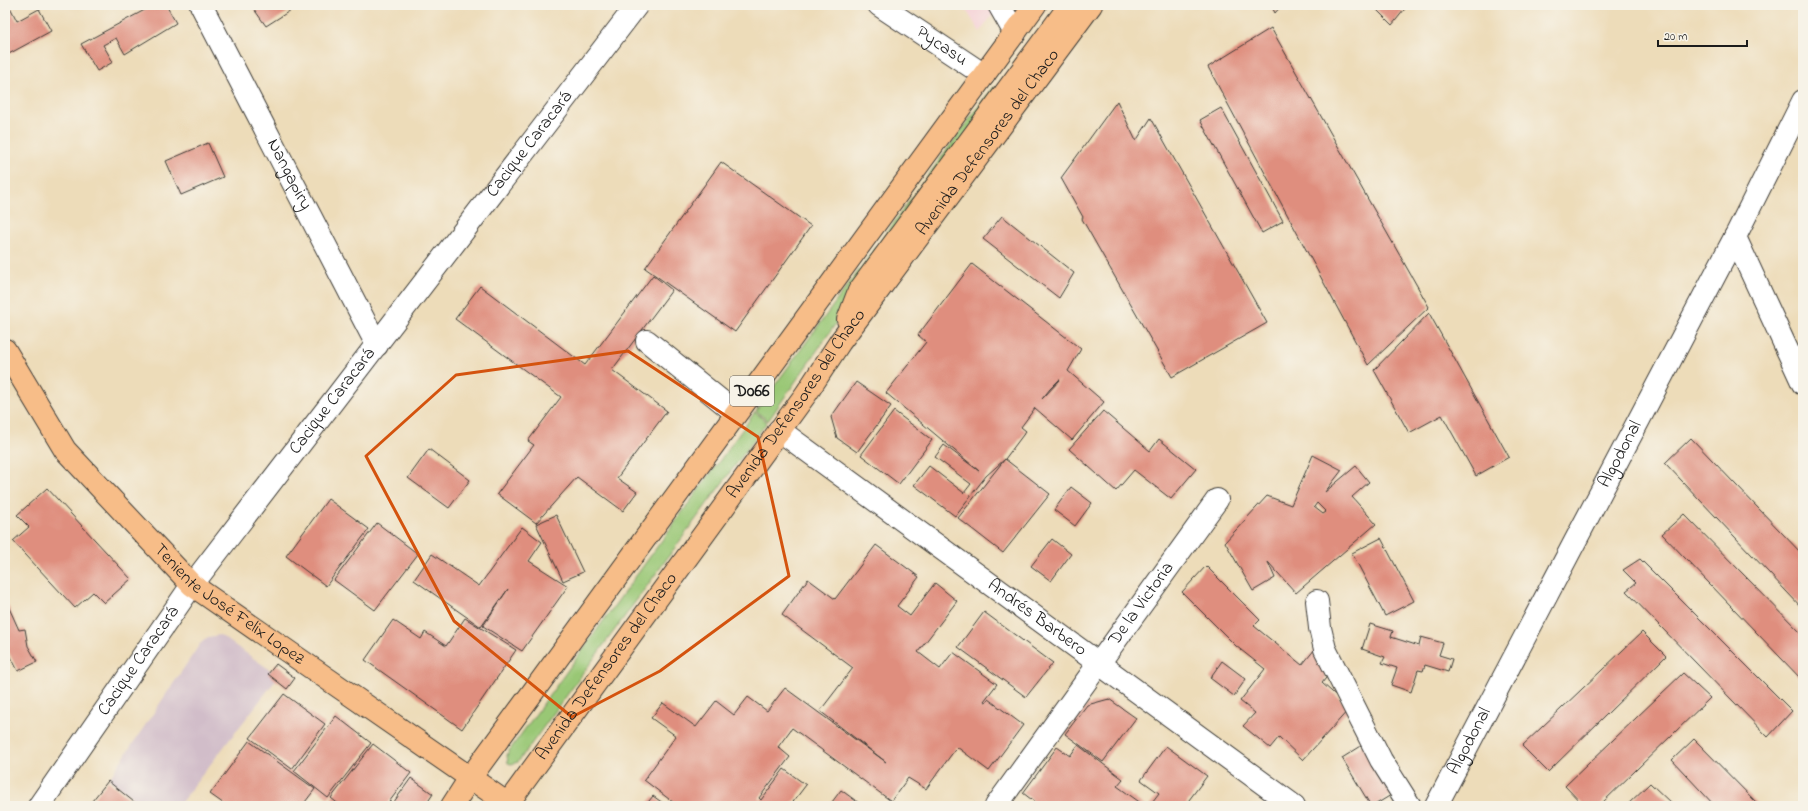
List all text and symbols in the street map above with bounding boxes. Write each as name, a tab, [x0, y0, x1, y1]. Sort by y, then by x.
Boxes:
street label: Pycasu	[910, 20, 972, 73]
scale bar	[1658, 22, 1747, 48]
text: 20 m	[1664, 28, 1687, 46]
street label: Avenida Defensores del Chaco	[910, 44, 1066, 242]
street label: Cacique Caracará	[481, 86, 579, 203]
street label: Nangapiry	[259, 134, 318, 215]
street label: Avenida Defensores del Chaco	[721, 304, 873, 504]
street label: Cacique Caracará	[283, 343, 382, 460]
road number: D066	[730, 376, 774, 406]
street label: Algodonal	[1592, 416, 1649, 493]
street label: Teniente José Felix Lopez	[147, 538, 310, 672]
street label: De la Victoria	[1102, 557, 1181, 652]
street label: Avenida Defensores del Chaco	[530, 568, 685, 766]
street label: Andrés Barbero	[982, 573, 1092, 663]
street label: Cacique Caracará	[92, 601, 186, 722]
street label: Algodonal	[1442, 703, 1498, 780]

